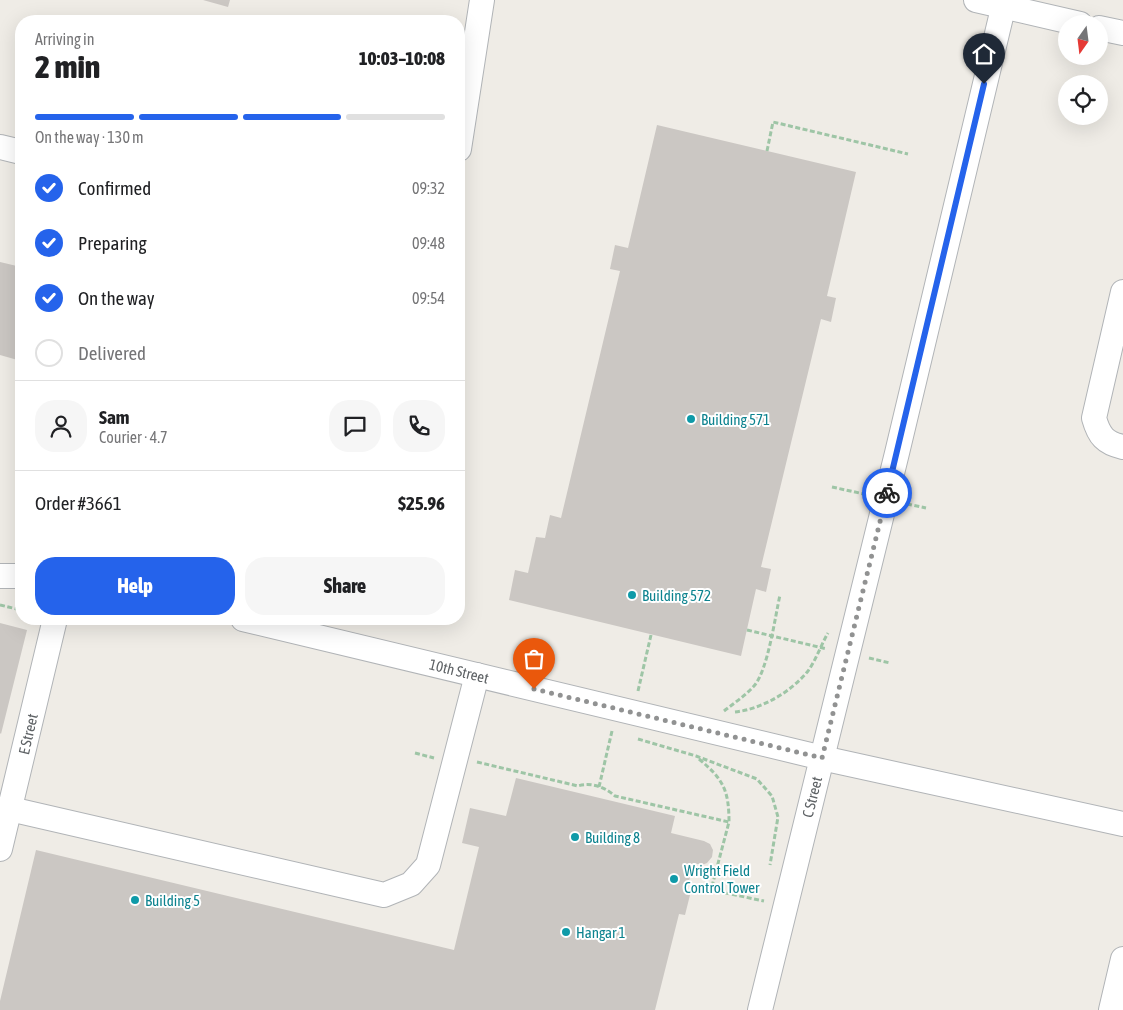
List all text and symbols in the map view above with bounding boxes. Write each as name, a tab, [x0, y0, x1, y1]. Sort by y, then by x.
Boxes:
north arrow	[1058, 15, 1108, 65]
map controls	[1058, 15, 1108, 125]
text: Arriving in	[35, 30, 95, 48]
pin	[963, 33, 1005, 84]
icon: home	[970, 40, 998, 68]
text: 10:03–10:08	[359, 47, 445, 69]
text: 2 min	[35, 48, 100, 85]
button: locate	[1058, 75, 1108, 125]
text: On the way · 130 m	[35, 128, 144, 146]
icon: check	[35, 174, 63, 202]
text: Confirmed	[78, 177, 151, 199]
text: 09:32	[412, 179, 445, 197]
icon: check	[35, 229, 63, 257]
text: Preparing	[78, 232, 147, 254]
text: 09:48	[412, 234, 445, 252]
icon: check	[35, 284, 63, 312]
text: On the way	[78, 287, 155, 309]
text: 09:54	[412, 289, 445, 307]
text: Delivered	[78, 342, 146, 364]
button: person	[35, 400, 87, 452]
button: chat	[329, 400, 381, 452]
button: phone	[393, 400, 445, 452]
text: Sam	[99, 406, 130, 428]
place label: Building 571	[701, 411, 770, 428]
marker: Building 571	[685, 413, 697, 425]
text: Courier · 4.7	[99, 428, 168, 446]
courier	[862, 468, 912, 518]
icon: bike	[873, 479, 901, 507]
text: Order #3661	[35, 492, 122, 514]
text: $25.96	[398, 492, 445, 514]
button: Help	[35, 557, 235, 615]
button: Share	[245, 557, 445, 615]
place label: Building 572	[642, 587, 711, 604]
marker: Building 572	[626, 589, 638, 601]
pin	[513, 638, 555, 689]
icon: bag	[520, 645, 548, 673]
street label: 10th Street	[428, 655, 490, 687]
street label: E Street	[15, 712, 41, 756]
street label: C Street	[799, 775, 825, 819]
place label: Building 8	[585, 829, 640, 846]
marker: Building 8	[569, 831, 581, 843]
place label: Wright Field Control Tower	[684, 862, 760, 896]
marker: Wright Field Control Tower	[668, 873, 680, 885]
place label: Building 5	[145, 892, 200, 909]
marker: Building 5	[129, 894, 141, 906]
place label: Hangar 1	[576, 924, 626, 941]
marker: Hangar 1	[560, 926, 572, 938]

